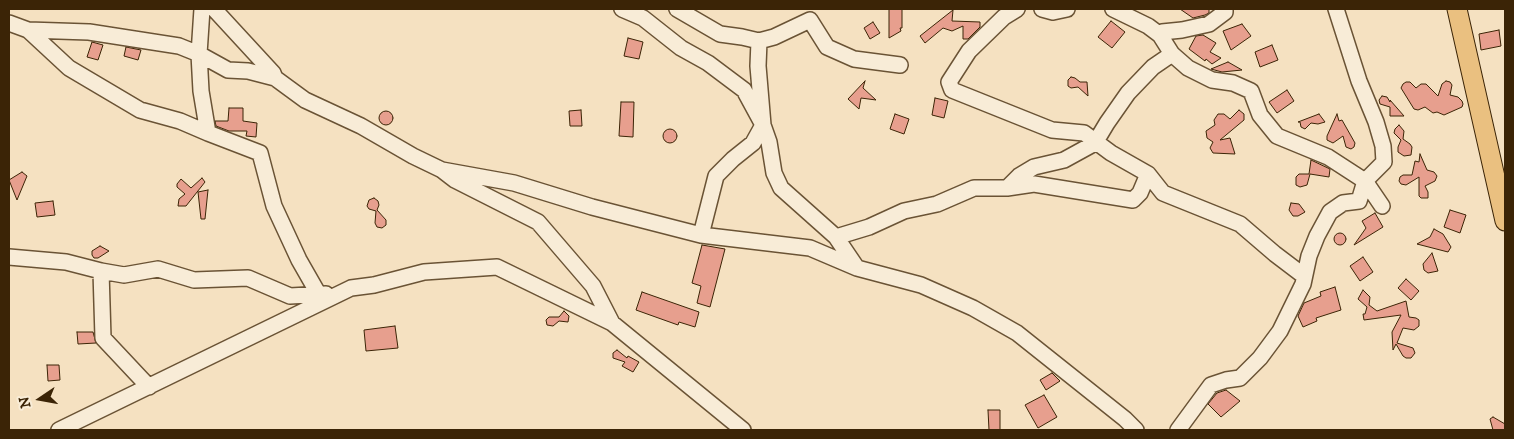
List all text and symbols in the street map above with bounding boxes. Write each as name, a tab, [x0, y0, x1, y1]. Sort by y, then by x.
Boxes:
north arrow	[15, 374, 65, 424]
text: N	[15, 395, 35, 410]

